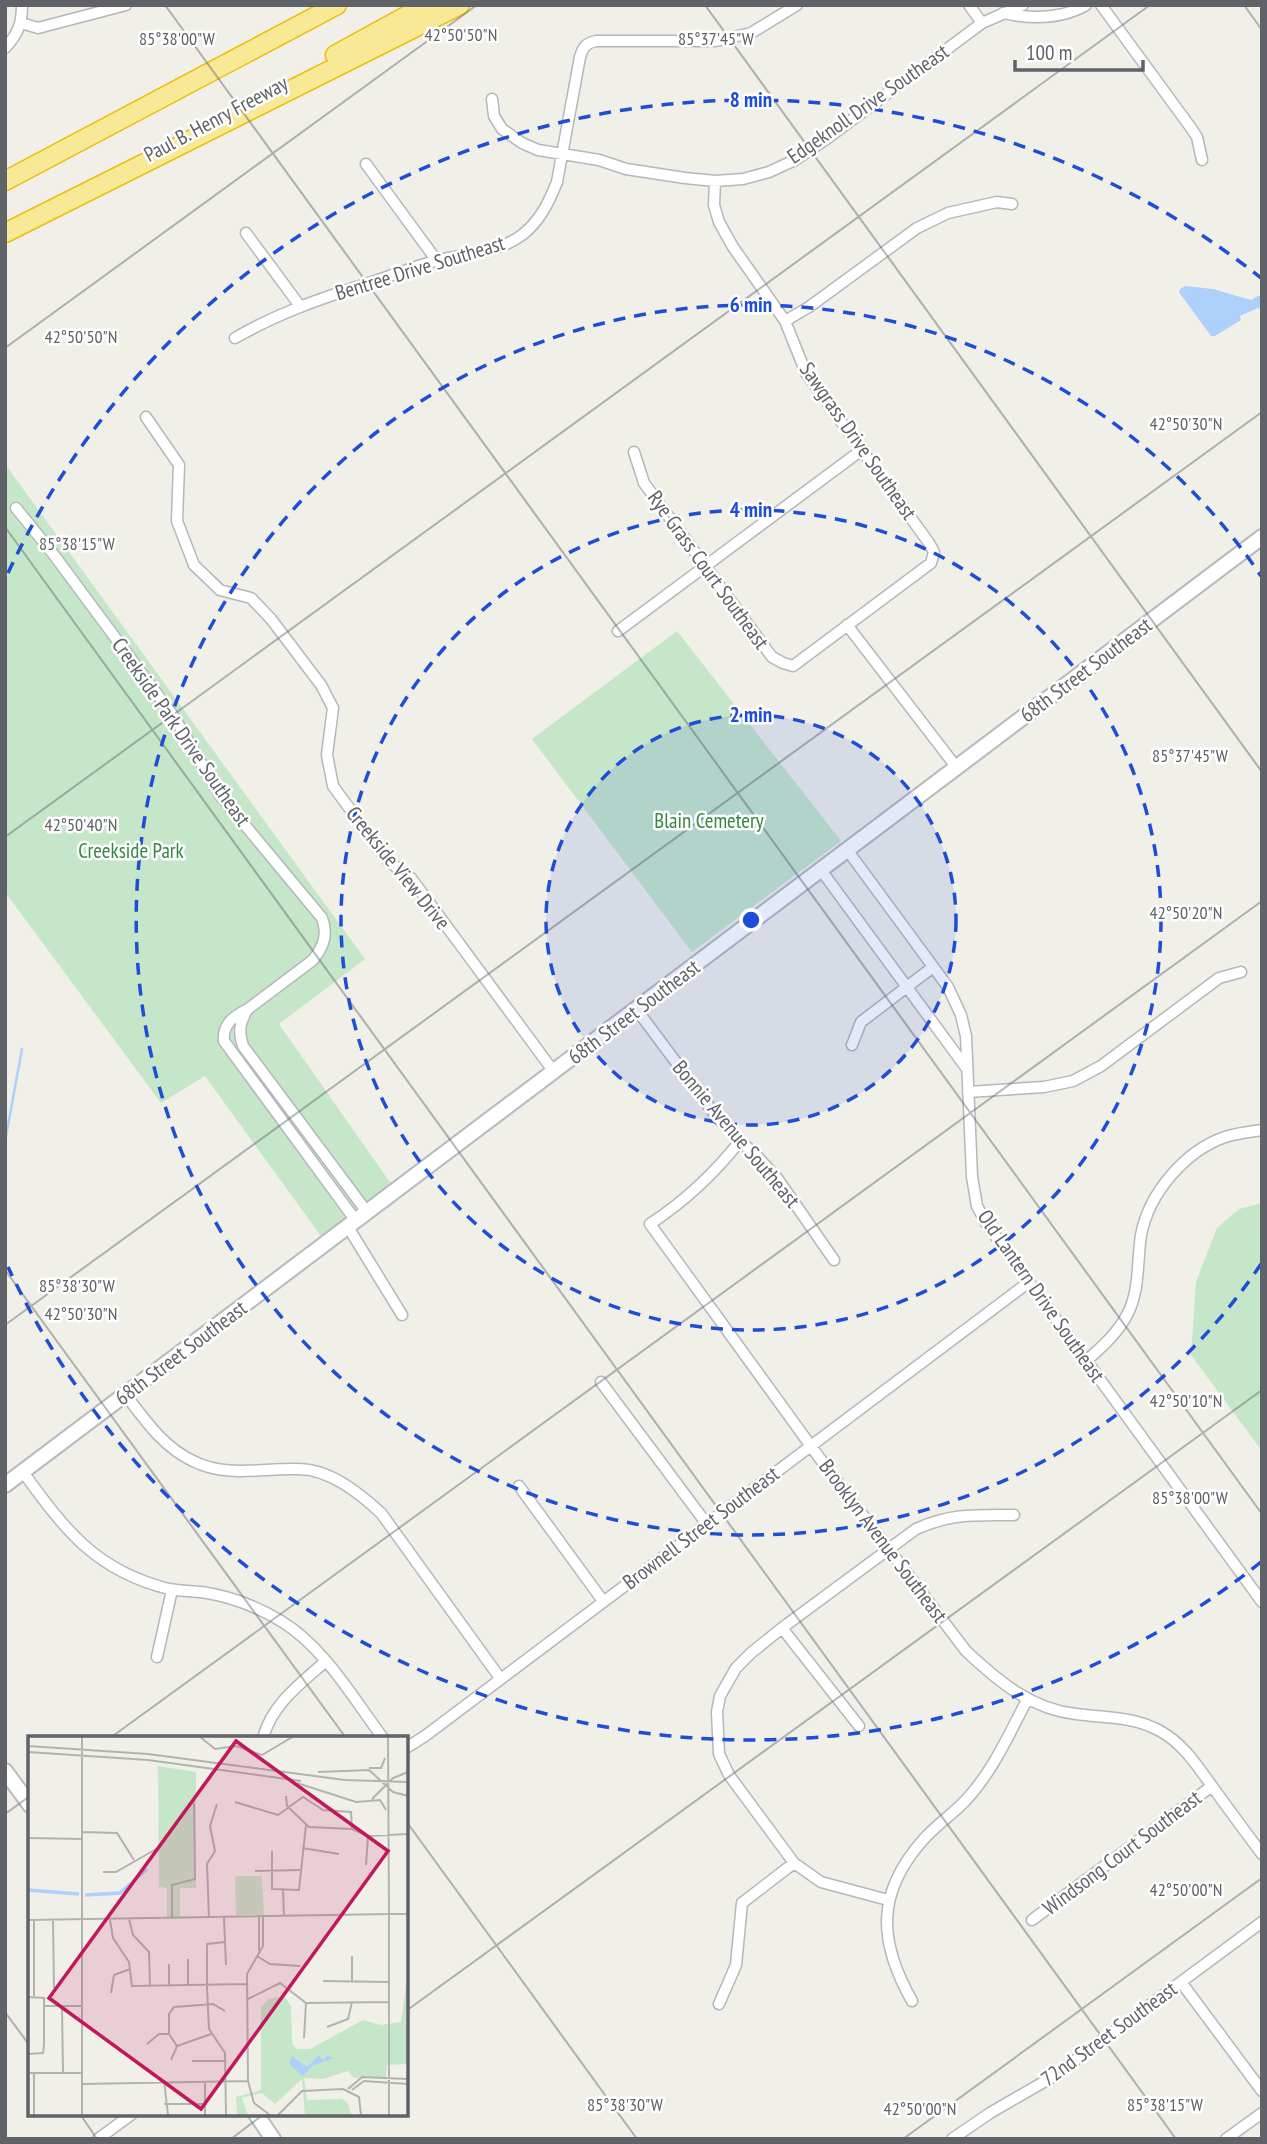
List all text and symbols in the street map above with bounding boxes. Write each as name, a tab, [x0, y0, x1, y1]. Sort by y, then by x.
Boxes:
text: 42°50'50"N	[425, 23, 497, 46]
text: 85°38'00"W	[139, 27, 215, 50]
text: 85°37'45"W	[678, 27, 754, 50]
scale bar	[1015, 28, 1143, 72]
street label: Edgeknoll Drive Southeast	[782, 38, 954, 170]
text: 100 m	[1026, 39, 1072, 66]
street label: Paul B. Henry Freeway	[139, 69, 292, 168]
text: 8 min	[730, 86, 772, 113]
street label: Bentree Drive Southeast	[332, 229, 508, 306]
text: 6 min	[730, 291, 772, 318]
text: 42°50'50"N	[45, 325, 117, 348]
street label: Sawgrass Drive Southeast	[794, 357, 923, 525]
text: 42°50'30"N	[1150, 412, 1222, 435]
street label: Rye Grass Court Southeast	[642, 485, 775, 654]
text: 4 min	[730, 496, 772, 523]
text: 85°38'15"W	[39, 532, 115, 555]
street label: 68th Street Southeast	[1014, 611, 1157, 728]
street label: Creekside Park Drive Southeast	[106, 632, 257, 831]
text: 2 min	[730, 701, 772, 728]
text: 85°37'45"W	[1152, 744, 1228, 767]
street label: Creekside View Drive	[340, 800, 456, 935]
park label: Blain Cemetery	[654, 807, 764, 834]
text: 42°50'40"N	[45, 813, 117, 836]
park label: Creekside Park	[78, 837, 184, 864]
text: 42°50'20"N	[1150, 901, 1222, 924]
centre of rings	[739, 908, 763, 932]
street label: 68th Street Southeast	[562, 953, 705, 1070]
street label: Bonnie Avenue Southeast	[667, 1054, 806, 1213]
street label: Old Lantern Drive Southeast	[972, 1204, 1111, 1387]
text: 85°38'30"W	[39, 1274, 115, 1297]
street label: 68th Street Southeast	[109, 1294, 252, 1411]
text: 42°50'30"N	[45, 1302, 117, 1325]
text: 42°50'10"N	[1150, 1389, 1222, 1412]
street label: Brooklyn Avenue Southeast	[813, 1454, 954, 1628]
street label: Brownell Street Southeast	[617, 1460, 785, 1595]
text: 85°38'00"W	[1152, 1486, 1228, 1509]
inset map	[28, 1736, 408, 2116]
street label: Windsong Court Southeast	[1037, 1784, 1207, 1921]
text: 42°50'00"N	[1150, 1878, 1222, 1901]
street label: 72nd Street Southeast	[1035, 1975, 1182, 2092]
text: 85°38'30"W	[587, 2093, 663, 2116]
text: 85°38'15"W	[1127, 2093, 1203, 2116]
text: 42°50'00"N	[884, 2097, 956, 2120]

